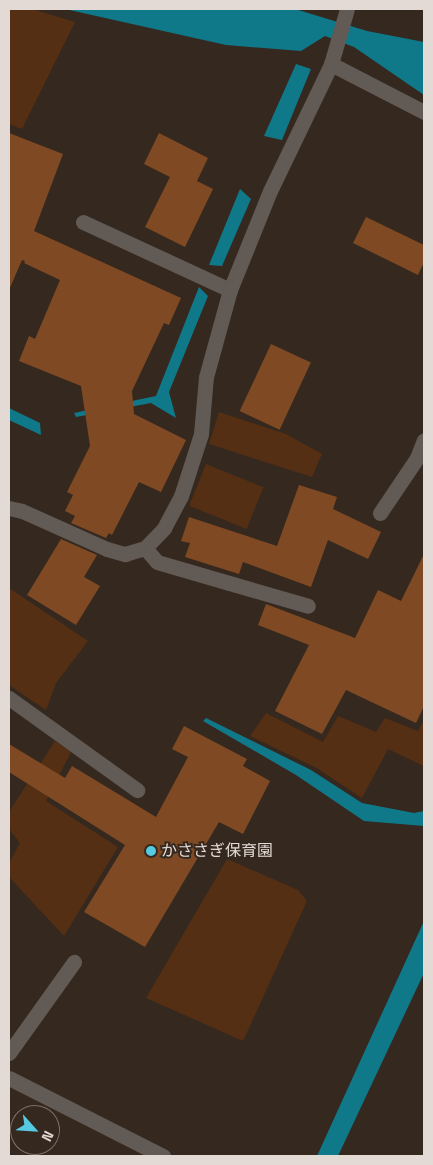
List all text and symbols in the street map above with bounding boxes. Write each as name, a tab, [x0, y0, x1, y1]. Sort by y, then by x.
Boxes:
place label: かささぎ保育園	[161, 841, 273, 861]
marker: かささぎ保育園	[145, 845, 157, 857]
north arrow	[10, 1105, 60, 1155]
text: N	[37, 1128, 58, 1144]

